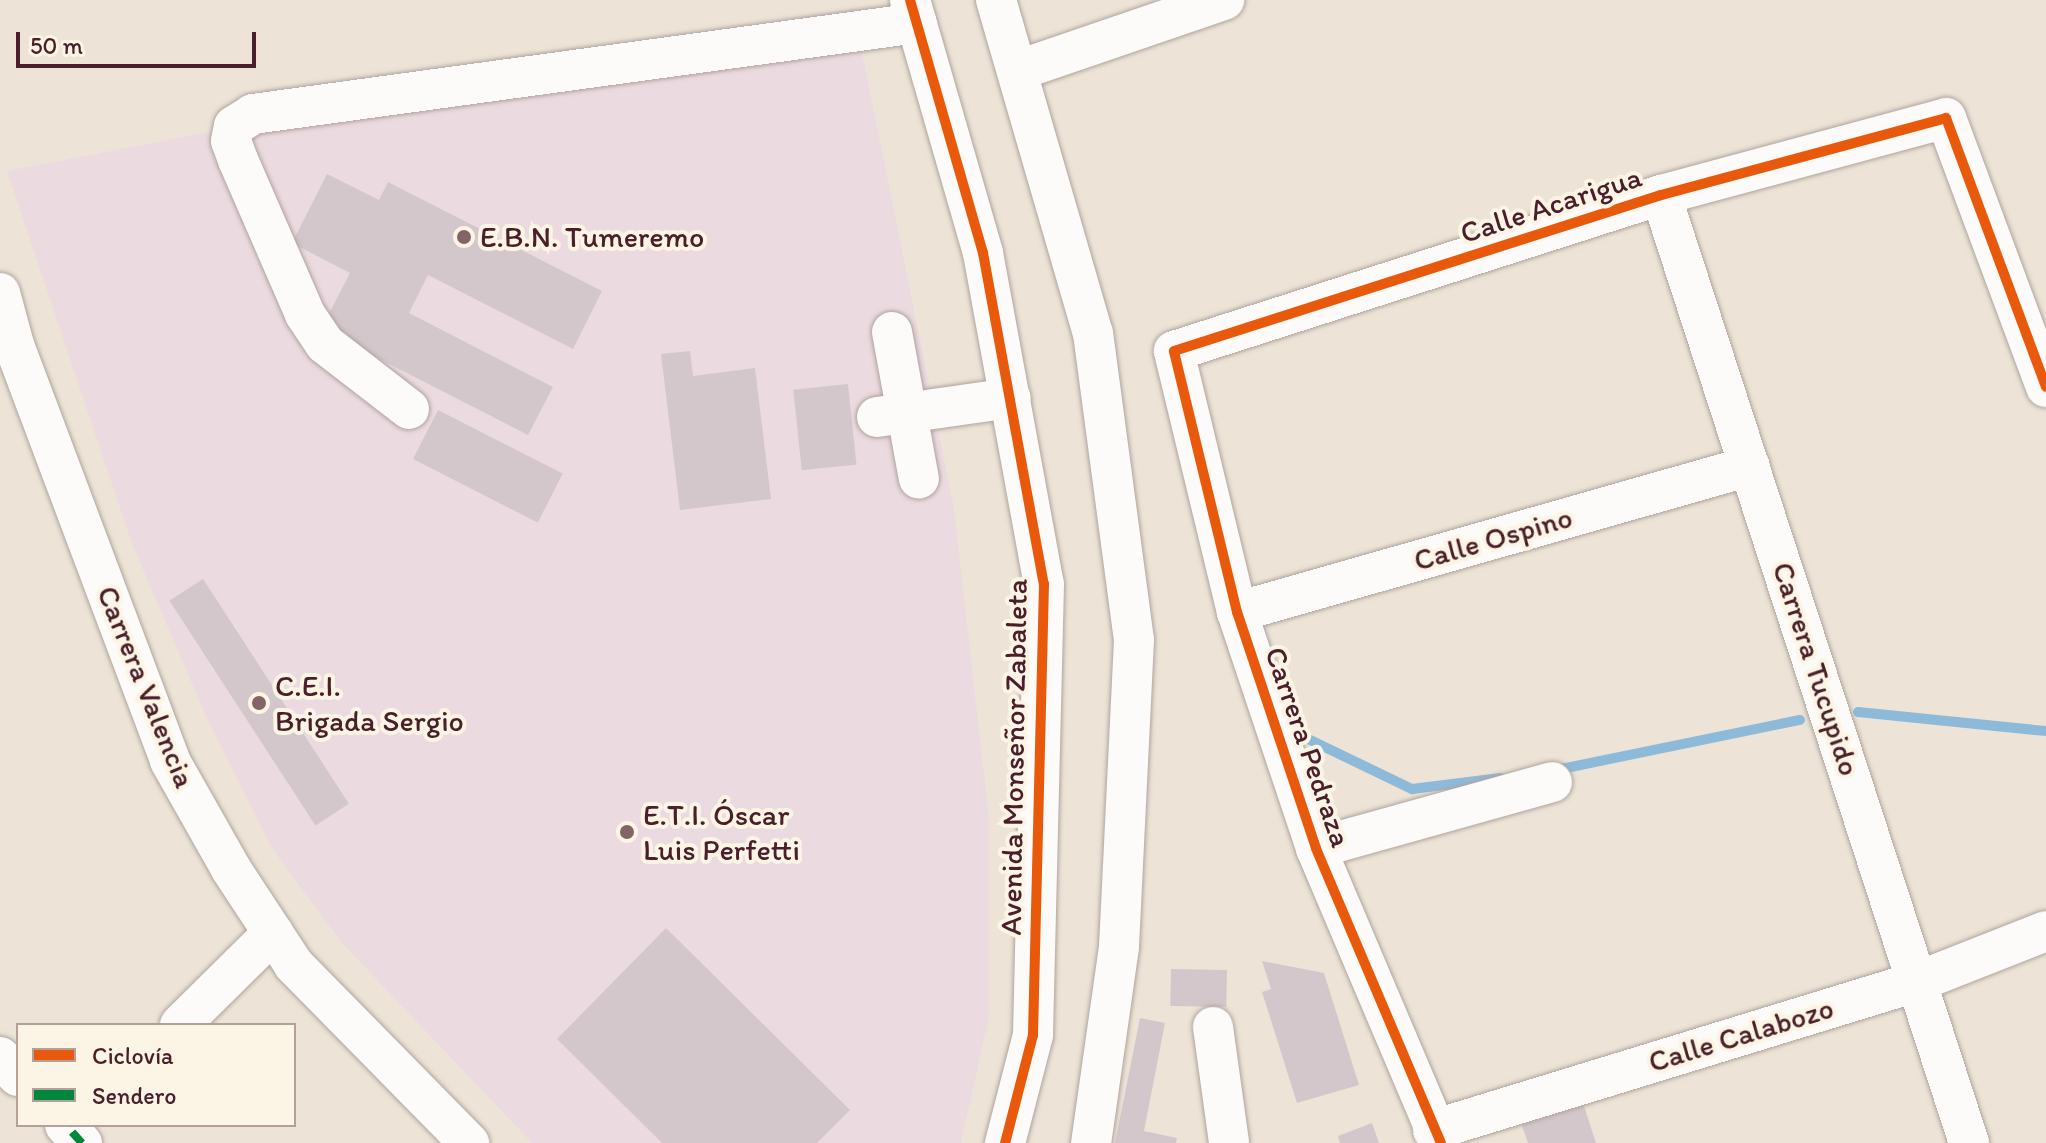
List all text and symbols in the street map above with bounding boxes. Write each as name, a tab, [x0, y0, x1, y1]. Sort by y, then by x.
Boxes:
scale bar	[20, 16, 260, 66]
text: 50 m	[30, 31, 83, 60]
street label: Calle Acarigua	[1456, 159, 1646, 251]
place label: E.B.N. Tumeremo	[480, 219, 702, 255]
marker: E.B.N. Tumeremo	[455, 228, 473, 246]
street label: Calle Ospino	[1410, 499, 1576, 579]
street label: Carrera Tucupido	[1765, 558, 1867, 780]
street label: Avenida Monseñor Zabaleta	[993, 578, 1035, 936]
street label: Carrera Valencia	[89, 581, 203, 793]
street label: Carrera Pedraza	[1257, 642, 1359, 852]
place label: C.E.I. Brigada Sergio	[275, 668, 464, 738]
marker: C.E.I. Brigada Sergio	[250, 694, 268, 712]
place label: E.T.I. Óscar Luis Perfetti	[643, 797, 799, 868]
marker: E.T.I. Óscar Luis Perfetti	[618, 823, 636, 841]
street label: Calle Calabozo	[1644, 990, 1838, 1080]
legend	[16, 1023, 296, 1127]
text: Ciclovía	[92, 1041, 174, 1070]
text: Sendero	[92, 1081, 176, 1110]

